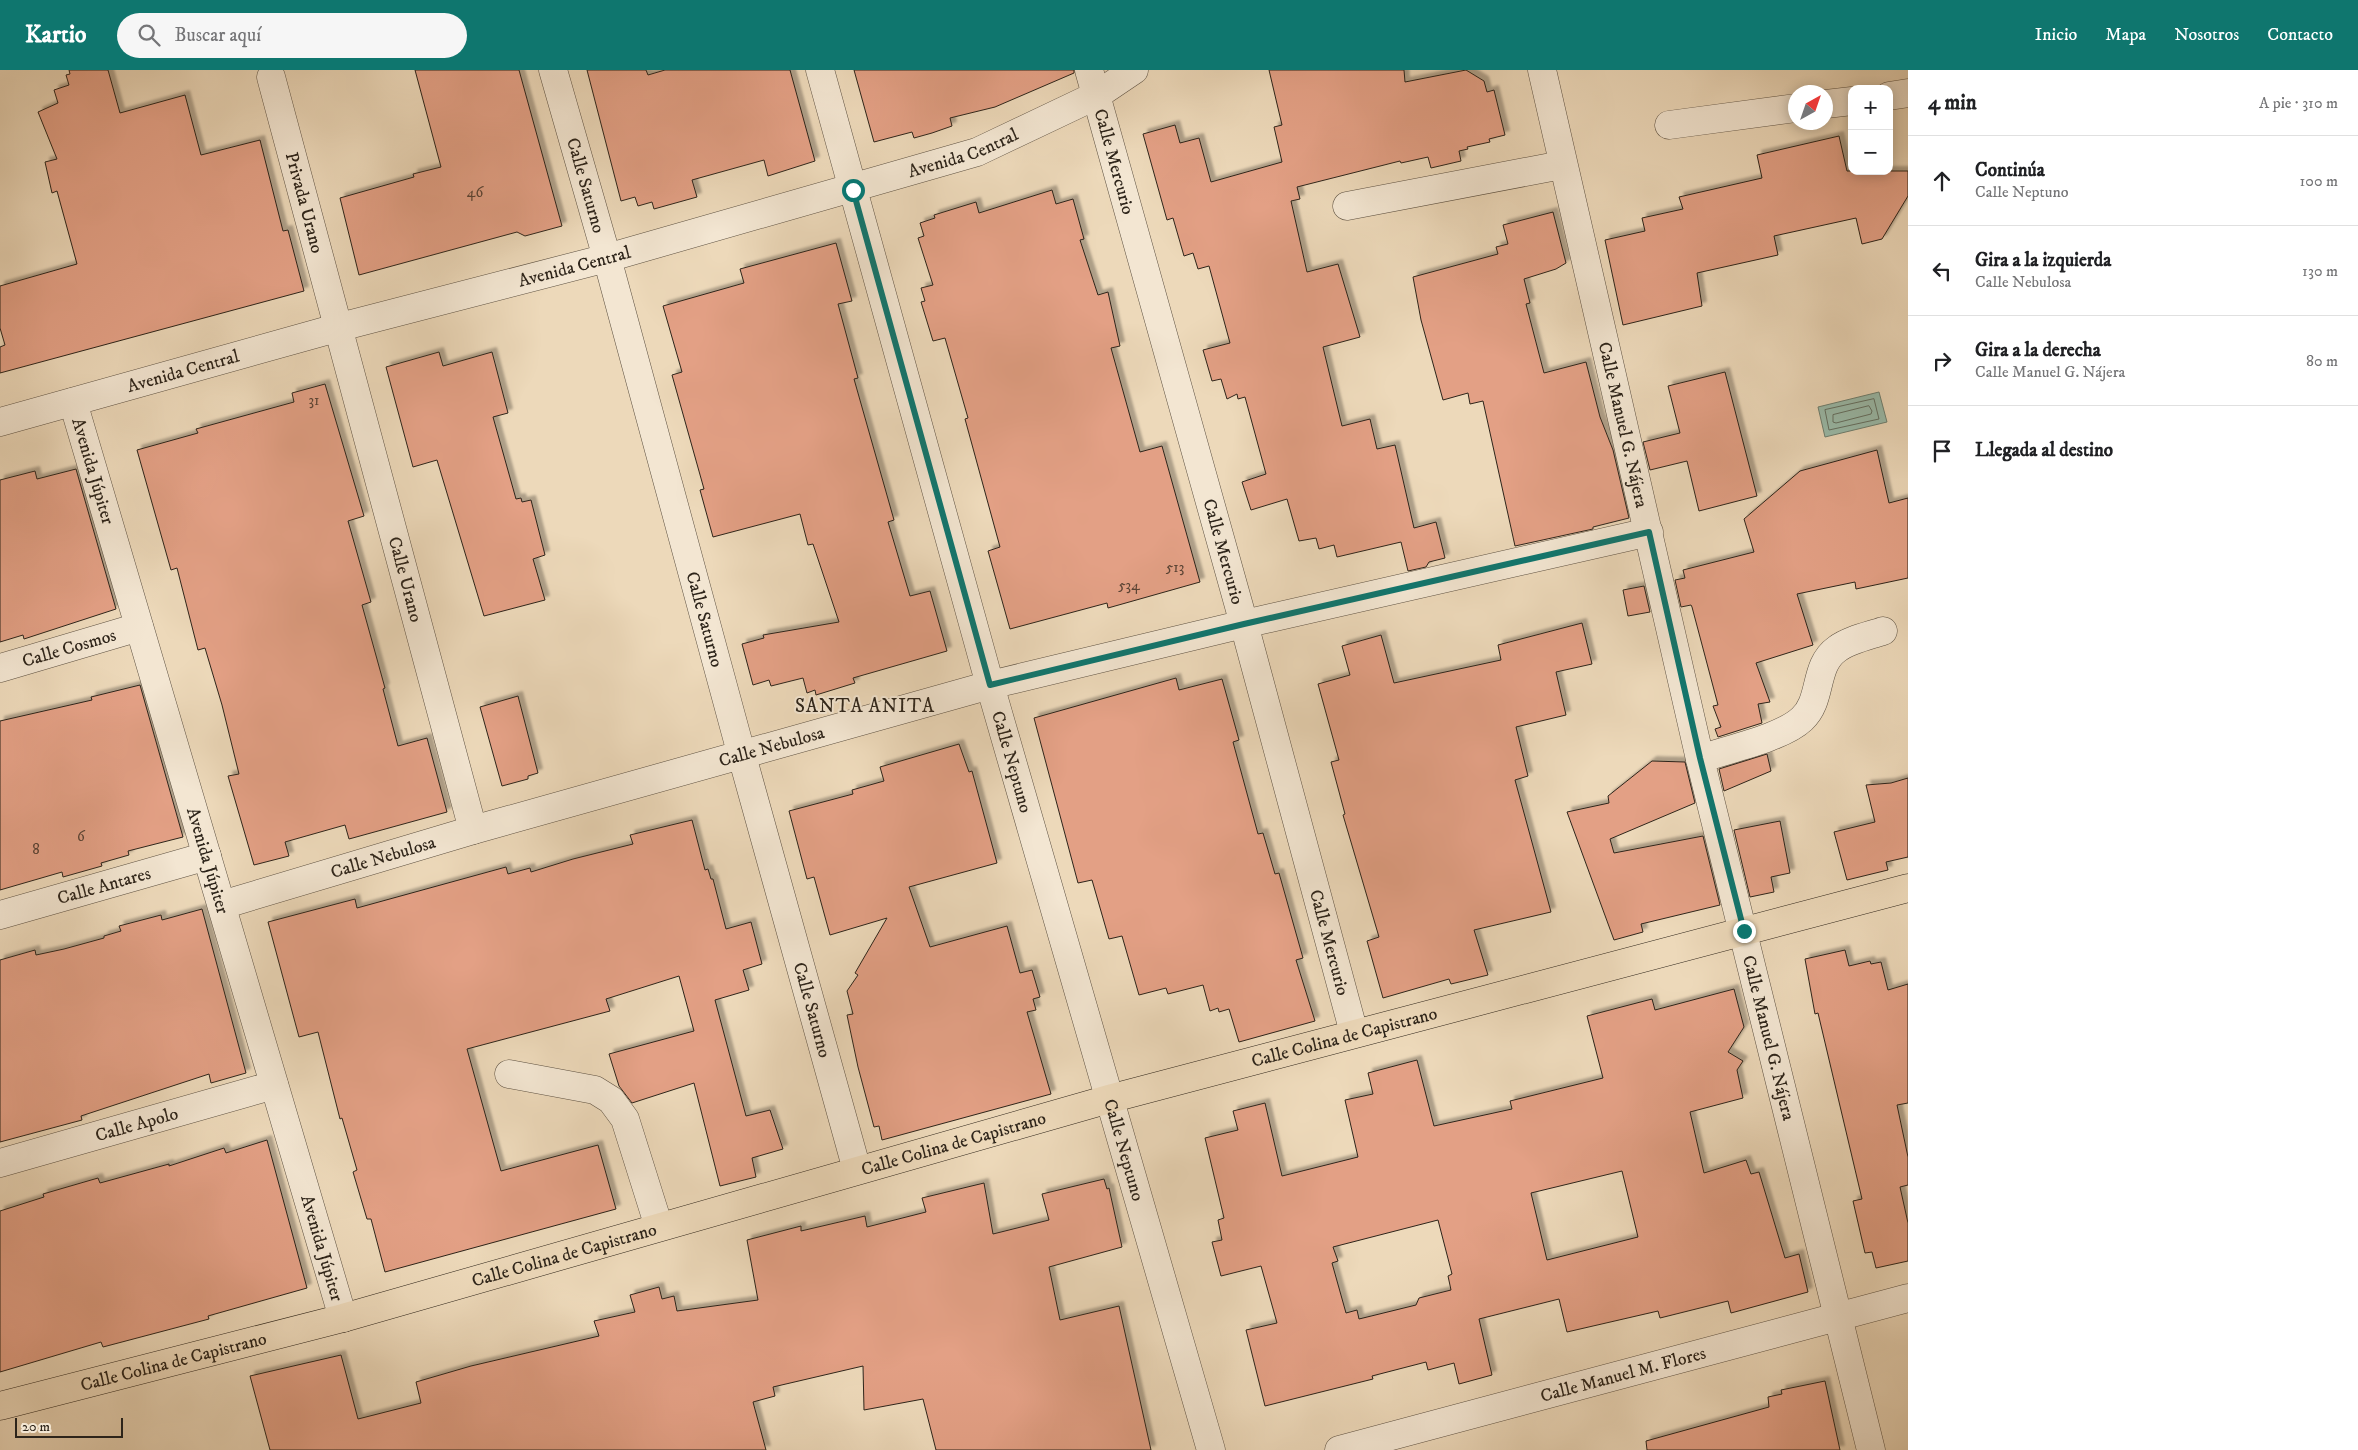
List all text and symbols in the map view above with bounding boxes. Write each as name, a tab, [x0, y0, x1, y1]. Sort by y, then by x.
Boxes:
search box	[117, 13, 467, 58]
text: Kartio	[25, 20, 87, 50]
icon: search	[135, 21, 163, 49]
text: Buscar aquí	[175, 24, 261, 47]
text: Inicio	[2035, 24, 2077, 46]
text: Mapa	[2105, 24, 2146, 46]
text: Nosotros	[2174, 24, 2239, 46]
text: Contacto	[2267, 24, 2333, 46]
north arrow	[1788, 85, 1833, 130]
map controls	[1848, 85, 1893, 175]
button: +	[1848, 85, 1893, 130]
text: 4 min	[1928, 90, 1977, 116]
text: A pie · 310 m	[2259, 93, 2338, 113]
street label: Calle Mercurio	[1088, 107, 1139, 217]
street label: Avenida Central	[906, 124, 1022, 183]
button: −	[1848, 130, 1893, 175]
street label: Calle Saturno	[561, 135, 609, 236]
street label: Privada Urano	[280, 150, 328, 256]
text: Continúa	[1975, 159, 2045, 182]
icon: ahead	[1928, 167, 1956, 195]
text: 100 m	[2300, 171, 2338, 191]
route start	[842, 179, 865, 202]
text: Calle Neptuno	[1975, 182, 2068, 202]
house number: 46	[467, 183, 484, 202]
street label: Avenida Central	[516, 242, 634, 292]
text: Gira a la izquierda	[1975, 249, 2111, 272]
icon: left	[1928, 257, 1956, 285]
text: 130 m	[2302, 261, 2338, 281]
text: Calle Nebulosa	[1975, 272, 2071, 292]
text: Gira a la derecha	[1975, 339, 2101, 362]
street label: Calle Manuel G. Nájera	[1593, 340, 1652, 510]
street label: Avenida Central	[125, 346, 242, 398]
icon: right	[1928, 347, 1956, 375]
text: 80 m	[2306, 351, 2338, 371]
text: Calle Manuel G. Nájera	[1975, 362, 2125, 382]
house number: 31	[308, 391, 320, 410]
street label: Avenida Júpiter	[66, 415, 119, 528]
icon: arrive	[1928, 437, 1956, 465]
text: Llegada al destino	[1975, 439, 2113, 462]
street label: Calle Mercurio	[1198, 497, 1248, 607]
street label: Calle Urano	[383, 534, 427, 625]
house number: 513	[1166, 558, 1184, 577]
street label: Calle Saturno	[681, 569, 728, 670]
house number: 534	[1118, 576, 1140, 595]
street label: Calle Cosmos	[20, 624, 119, 673]
district label: SANTA ANITA	[795, 695, 935, 718]
street label: Calle Neptuno	[986, 708, 1036, 816]
street label: Calle Nebulosa	[717, 722, 827, 772]
street label: Avenida Júpiter	[181, 805, 233, 917]
house number: 6	[77, 827, 86, 846]
street label: Calle Nebulosa	[328, 832, 439, 884]
house number: 8	[32, 840, 40, 859]
street label: Calle Antares	[55, 863, 153, 910]
street label: Calle Mercurio	[1304, 887, 1353, 998]
route end	[1733, 920, 1756, 943]
street label: Calle Manuel G. Nájera	[1737, 953, 1799, 1123]
street label: Calle Saturno	[788, 960, 835, 1061]
street label: Calle Colina de Capistrano	[1249, 1003, 1440, 1073]
street label: Calle Neptuno	[1098, 1097, 1149, 1204]
street label: Calle Apolo	[93, 1103, 181, 1147]
street label: Calle Colina de Capistrano	[859, 1108, 1049, 1181]
street label: Avenida Júpiter	[295, 1192, 348, 1304]
street label: Calle Colina de Capistrano	[469, 1219, 659, 1293]
street label: Calle Colina de Capistrano	[78, 1328, 269, 1397]
street label: Calle Manuel M. Flores	[1538, 1342, 1708, 1408]
scale bar	[15, 1415, 122, 1438]
text: 20 m	[22, 1418, 50, 1436]

